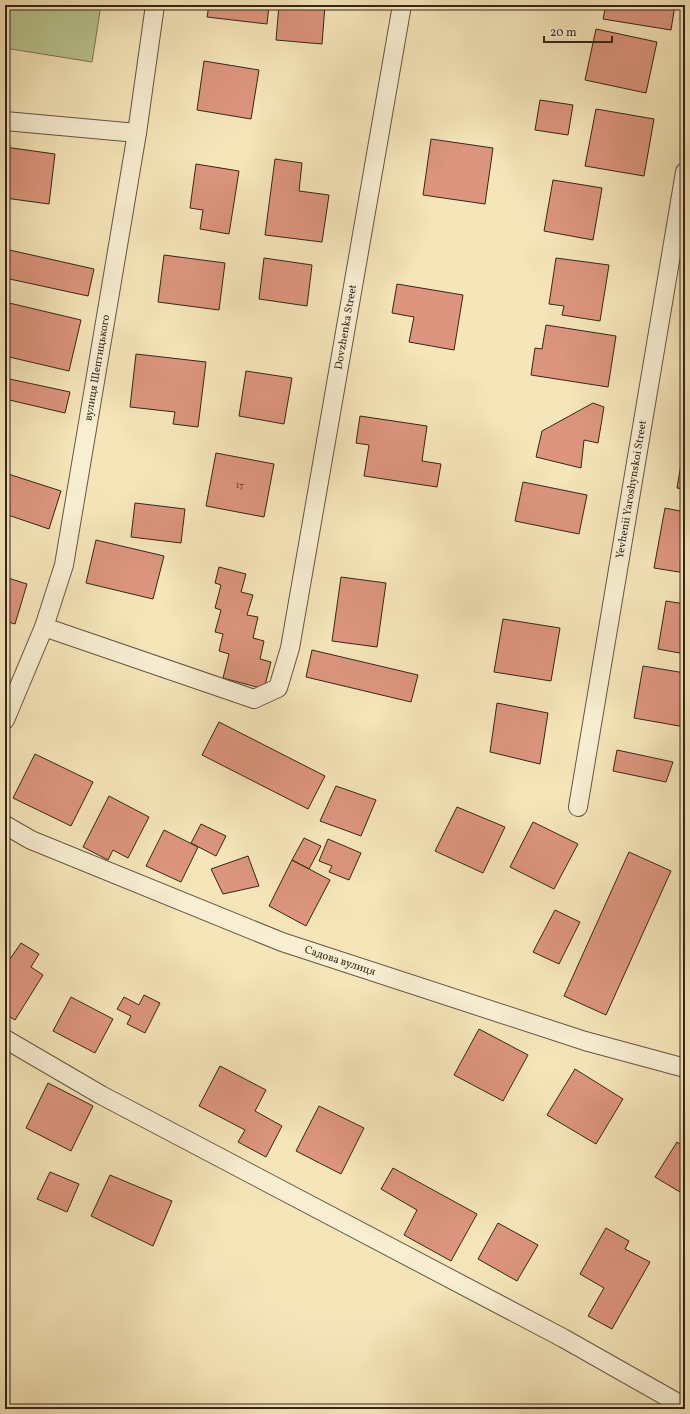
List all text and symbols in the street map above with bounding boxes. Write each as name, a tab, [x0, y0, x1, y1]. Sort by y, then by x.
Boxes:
scale bar	[544, 18, 612, 44]
text: 20 m	[550, 25, 577, 41]
street label: Dovzhenka Street	[331, 283, 361, 371]
street label: вулиця Шептицького	[81, 313, 114, 422]
street label: Yevhenii Yaroshynskoi Street	[612, 419, 651, 560]
house number: 17	[236, 479, 244, 492]
street label: Садова вулиця	[302, 942, 378, 980]

